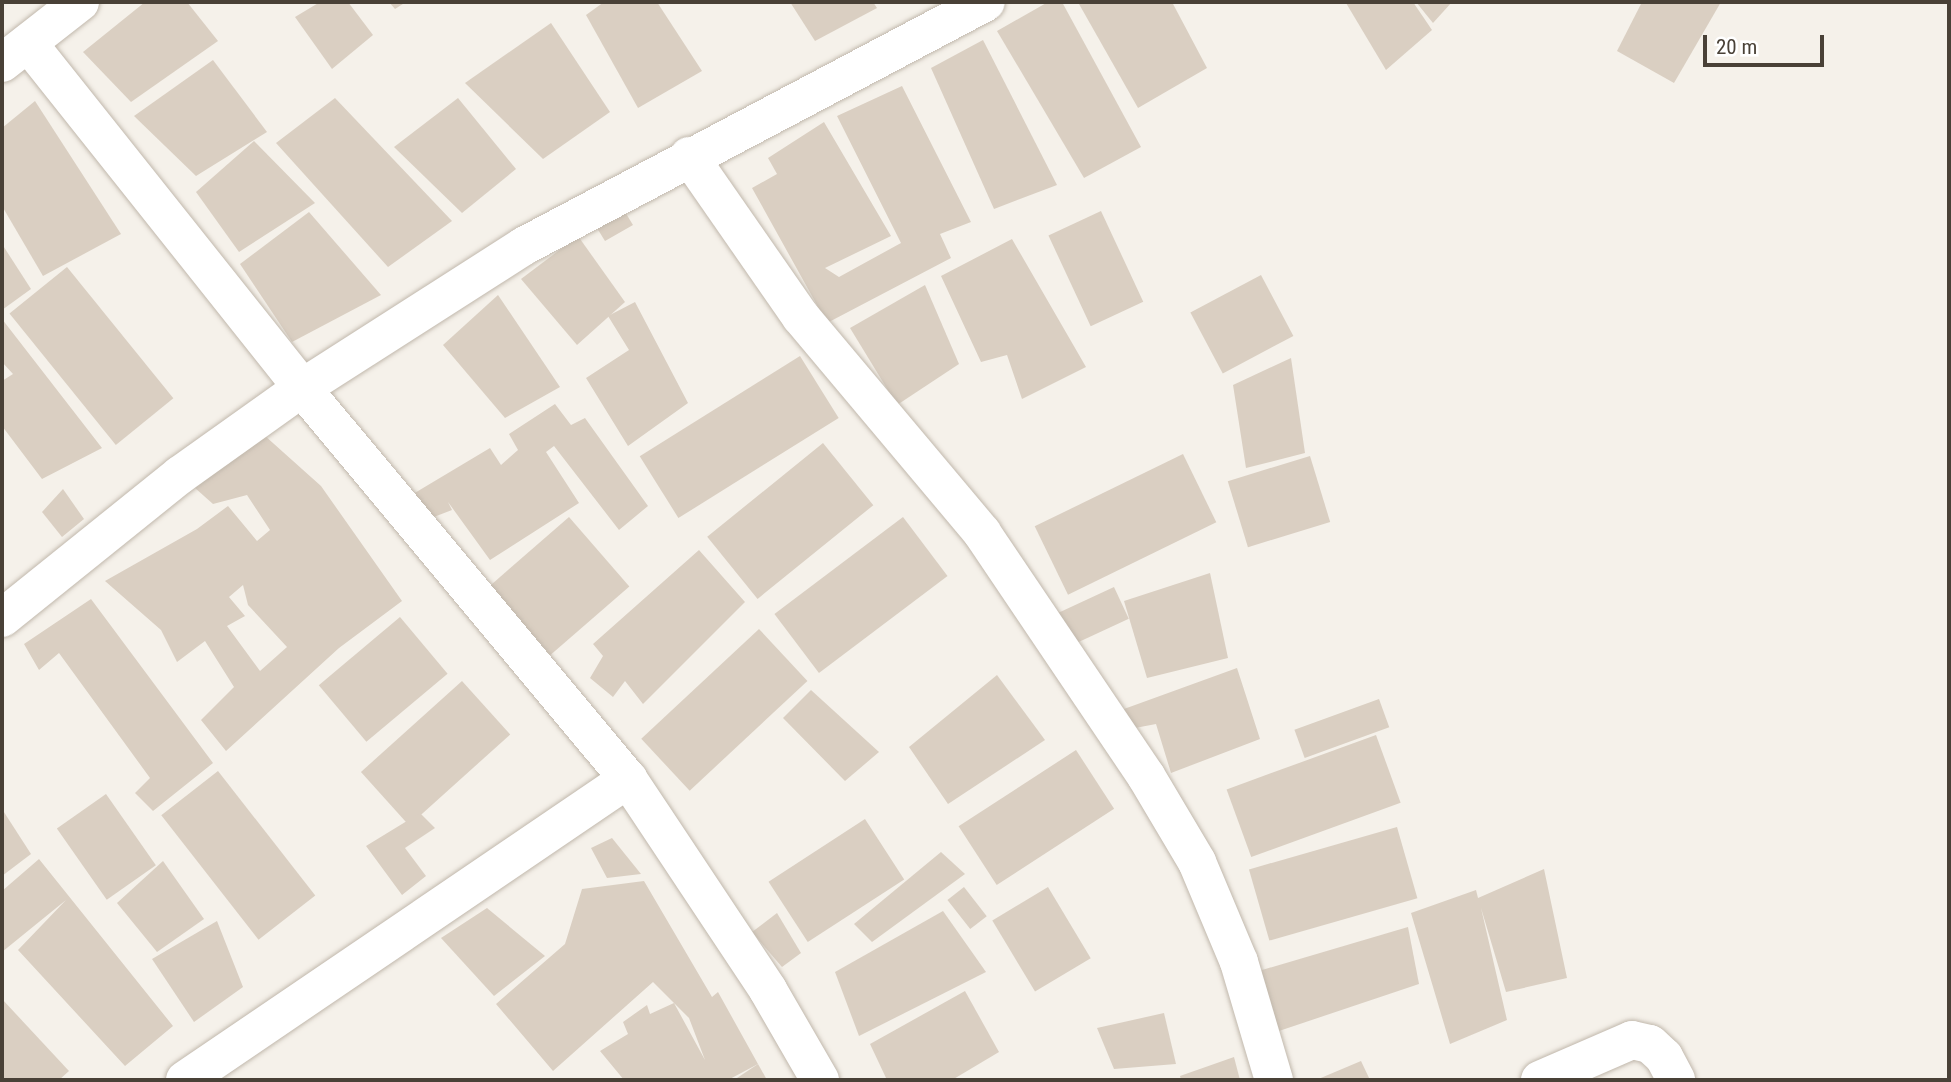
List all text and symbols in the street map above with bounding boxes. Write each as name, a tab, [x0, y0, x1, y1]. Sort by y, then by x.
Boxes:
scale bar	[1706, 21, 1827, 65]
text: 20 m	[1716, 35, 1757, 59]

